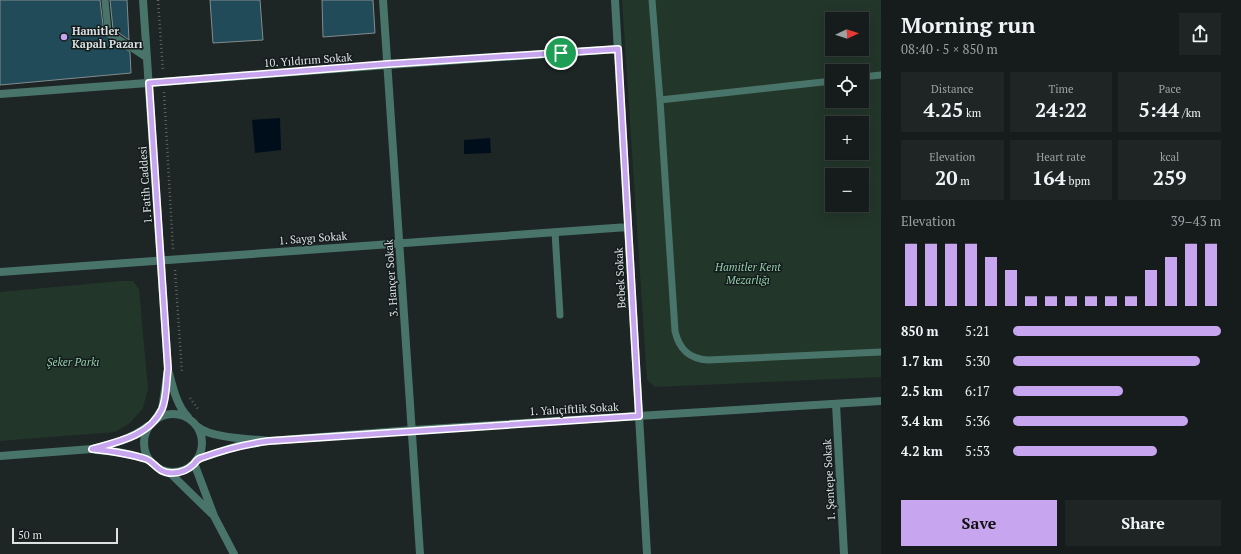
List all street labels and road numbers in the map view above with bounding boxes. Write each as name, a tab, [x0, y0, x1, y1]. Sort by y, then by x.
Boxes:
street label: 10. Yıldırım Sokak	[263, 50, 353, 70]
street label: 1. Fatih Caddesi	[135, 146, 155, 224]
street label: 1. Saygı Sokak	[278, 229, 348, 247]
street label: 3. Hançer Sokak	[381, 239, 401, 317]
street label: Bebek Sokak	[611, 247, 629, 309]
street label: 1. Yalıçiftlik Sokak	[529, 400, 619, 418]
street label: 1. Şentepe Sokak	[820, 438, 838, 521]

